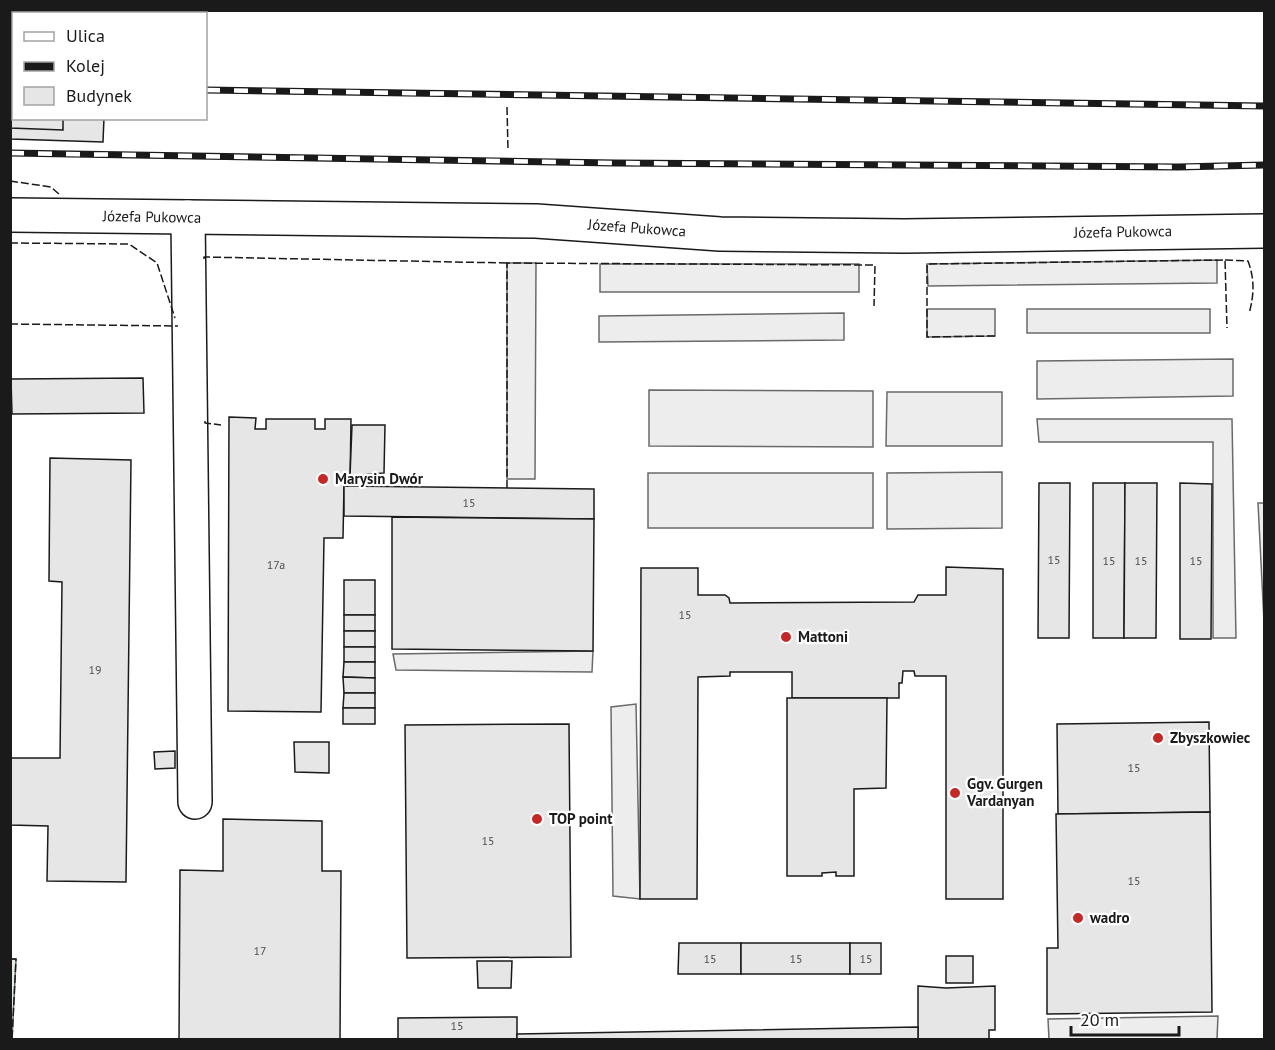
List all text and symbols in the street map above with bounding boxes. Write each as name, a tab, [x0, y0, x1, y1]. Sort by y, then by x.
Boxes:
legend	[12, 12, 207, 120]
text: Ulica	[66, 24, 105, 47]
text: Kolej	[66, 54, 105, 77]
text: Budynek	[66, 84, 132, 107]
street label: Józefa Pukowca	[102, 206, 201, 227]
street label: Józefa Pukowca	[586, 215, 687, 240]
street label: Józefa Pukowca	[1073, 221, 1172, 242]
place label: Marysin Dwór	[335, 469, 424, 488]
marker: Marysin Dwór	[316, 472, 330, 486]
house number: 15	[462, 495, 476, 510]
house number: 15	[1047, 552, 1061, 567]
house number: 15	[1102, 553, 1116, 568]
house number: 15	[1134, 553, 1148, 568]
house number: 15	[1189, 553, 1203, 568]
house number: 17a	[267, 557, 285, 572]
house number: 15	[678, 607, 692, 622]
place label: Mattoni	[798, 627, 848, 646]
marker: Mattoni	[779, 630, 793, 644]
house number: 19	[88, 662, 102, 677]
place label: Zbyszkowiec	[1170, 728, 1251, 747]
marker: Zbyszkowiec	[1151, 731, 1165, 745]
house number: 15	[1127, 760, 1141, 775]
place label: Ggv. Gurgen Vardanyan	[966, 774, 1043, 810]
marker: Ggv. Gurgen Vardanyan	[948, 786, 962, 800]
place label: TOP point	[549, 809, 613, 828]
marker: TOP point	[530, 812, 544, 826]
house number: 15	[481, 833, 495, 848]
house number: 15	[1127, 873, 1141, 888]
place label: wadro	[1089, 908, 1130, 927]
marker: wadro	[1071, 911, 1085, 925]
house number: 17	[253, 943, 267, 958]
house number: 15	[703, 951, 717, 966]
house number: 15	[789, 951, 803, 966]
house number: 15	[859, 951, 873, 966]
scale bar	[1071, 999, 1179, 1037]
text: 20 m	[1080, 1008, 1119, 1031]
house number: 15	[450, 1018, 464, 1033]

